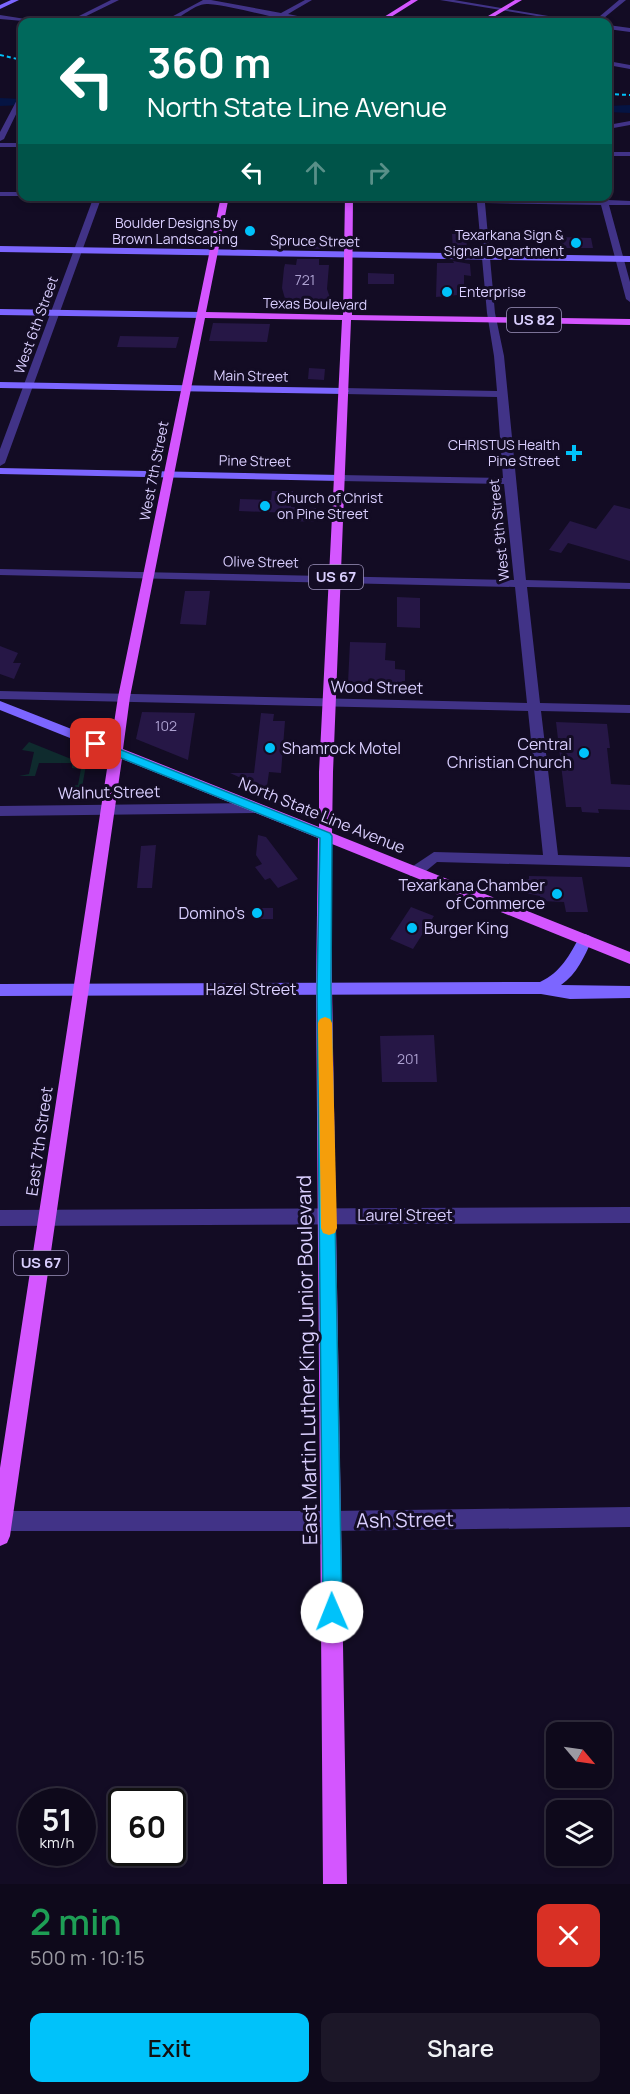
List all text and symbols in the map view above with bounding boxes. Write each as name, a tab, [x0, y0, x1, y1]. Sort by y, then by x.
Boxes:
text: 360 m	[147, 33, 271, 91]
icon: left	[48, 42, 126, 120]
text: North State Line Avenue	[147, 88, 447, 125]
icon: left	[236, 156, 269, 189]
icon: ahead	[299, 156, 332, 189]
icon: right	[362, 156, 395, 189]
place label: Boulder Designs by Brown Landscaping	[112, 213, 239, 248]
marker: Boulder Designs by Brown Landscaping	[243, 224, 257, 238]
place label: Texarkana Sign & Signal Department	[444, 225, 564, 260]
street label: Spruce Street	[270, 230, 361, 251]
marker: Texarkana Sign & Signal Department	[569, 236, 583, 250]
house number: 721	[295, 270, 315, 289]
street label: West 6th Street	[9, 273, 62, 376]
place label: Enterprise	[459, 282, 526, 301]
marker: Enterprise	[440, 285, 454, 299]
street label: Texas Boulevard	[263, 293, 367, 314]
road number: US 82	[507, 308, 561, 332]
street label: Main Street	[213, 365, 289, 386]
street label: West 7th Street	[135, 419, 173, 522]
place label: CHRISTUS Health Pine Street	[448, 435, 560, 470]
marker: CHRISTUS Health Pine Street	[565, 444, 583, 462]
street label: Pine Street	[219, 450, 292, 471]
street label: West 9th Street	[484, 478, 513, 582]
place label: Church of Christ on Pine Street	[277, 488, 383, 523]
marker: Church of Christ on Pine Street	[258, 499, 272, 513]
street label: Olive Street	[223, 551, 299, 572]
road number: US 67	[309, 565, 363, 589]
street label: Wood Street	[331, 675, 423, 699]
house number: 102	[155, 716, 177, 735]
pin	[70, 718, 121, 769]
icon: arrive	[79, 727, 112, 760]
place label: Central Christian Church	[447, 733, 572, 773]
place label: Shamrock Motel	[282, 737, 401, 759]
marker: Shamrock Motel	[263, 741, 277, 755]
marker: Central Christian Church	[577, 746, 591, 760]
street label: North State Line Avenue	[235, 772, 409, 858]
street label: Walnut Street	[58, 780, 160, 804]
place label: Texarkana Chamber of Commerce	[399, 874, 545, 914]
marker: Texarkana Chamber of Commerce	[550, 887, 564, 901]
place label: Domino's	[179, 902, 245, 924]
marker: Domino's	[250, 906, 264, 920]
place label: Burger King	[424, 917, 509, 939]
marker: Burger King	[405, 921, 419, 935]
street label: Hazel Street	[206, 978, 296, 1000]
house number: 201	[397, 1049, 419, 1068]
street label: East 7th Street	[20, 1085, 58, 1197]
street label: East Martin Luther King Junior Boulevard	[290, 1175, 323, 1545]
street label: Laurel Street	[357, 1204, 453, 1226]
road number: US 67	[14, 1251, 68, 1275]
street label: Ash Street	[356, 1505, 454, 1534]
position arrow	[300, 1580, 364, 1644]
north arrow	[546, 1722, 612, 1788]
map controls	[546, 1722, 612, 1866]
speed limit sign: 60	[108, 1788, 186, 1866]
text: 51	[42, 1799, 72, 1840]
button: layers	[546, 1800, 612, 1866]
text: km/h	[40, 1832, 74, 1853]
text: 2 min	[30, 1897, 122, 1946]
button: close	[537, 1904, 600, 1967]
text: 500 m · 10:15	[30, 1944, 145, 1971]
button: Exit	[30, 2013, 309, 2082]
button: Share	[321, 2013, 600, 2082]

